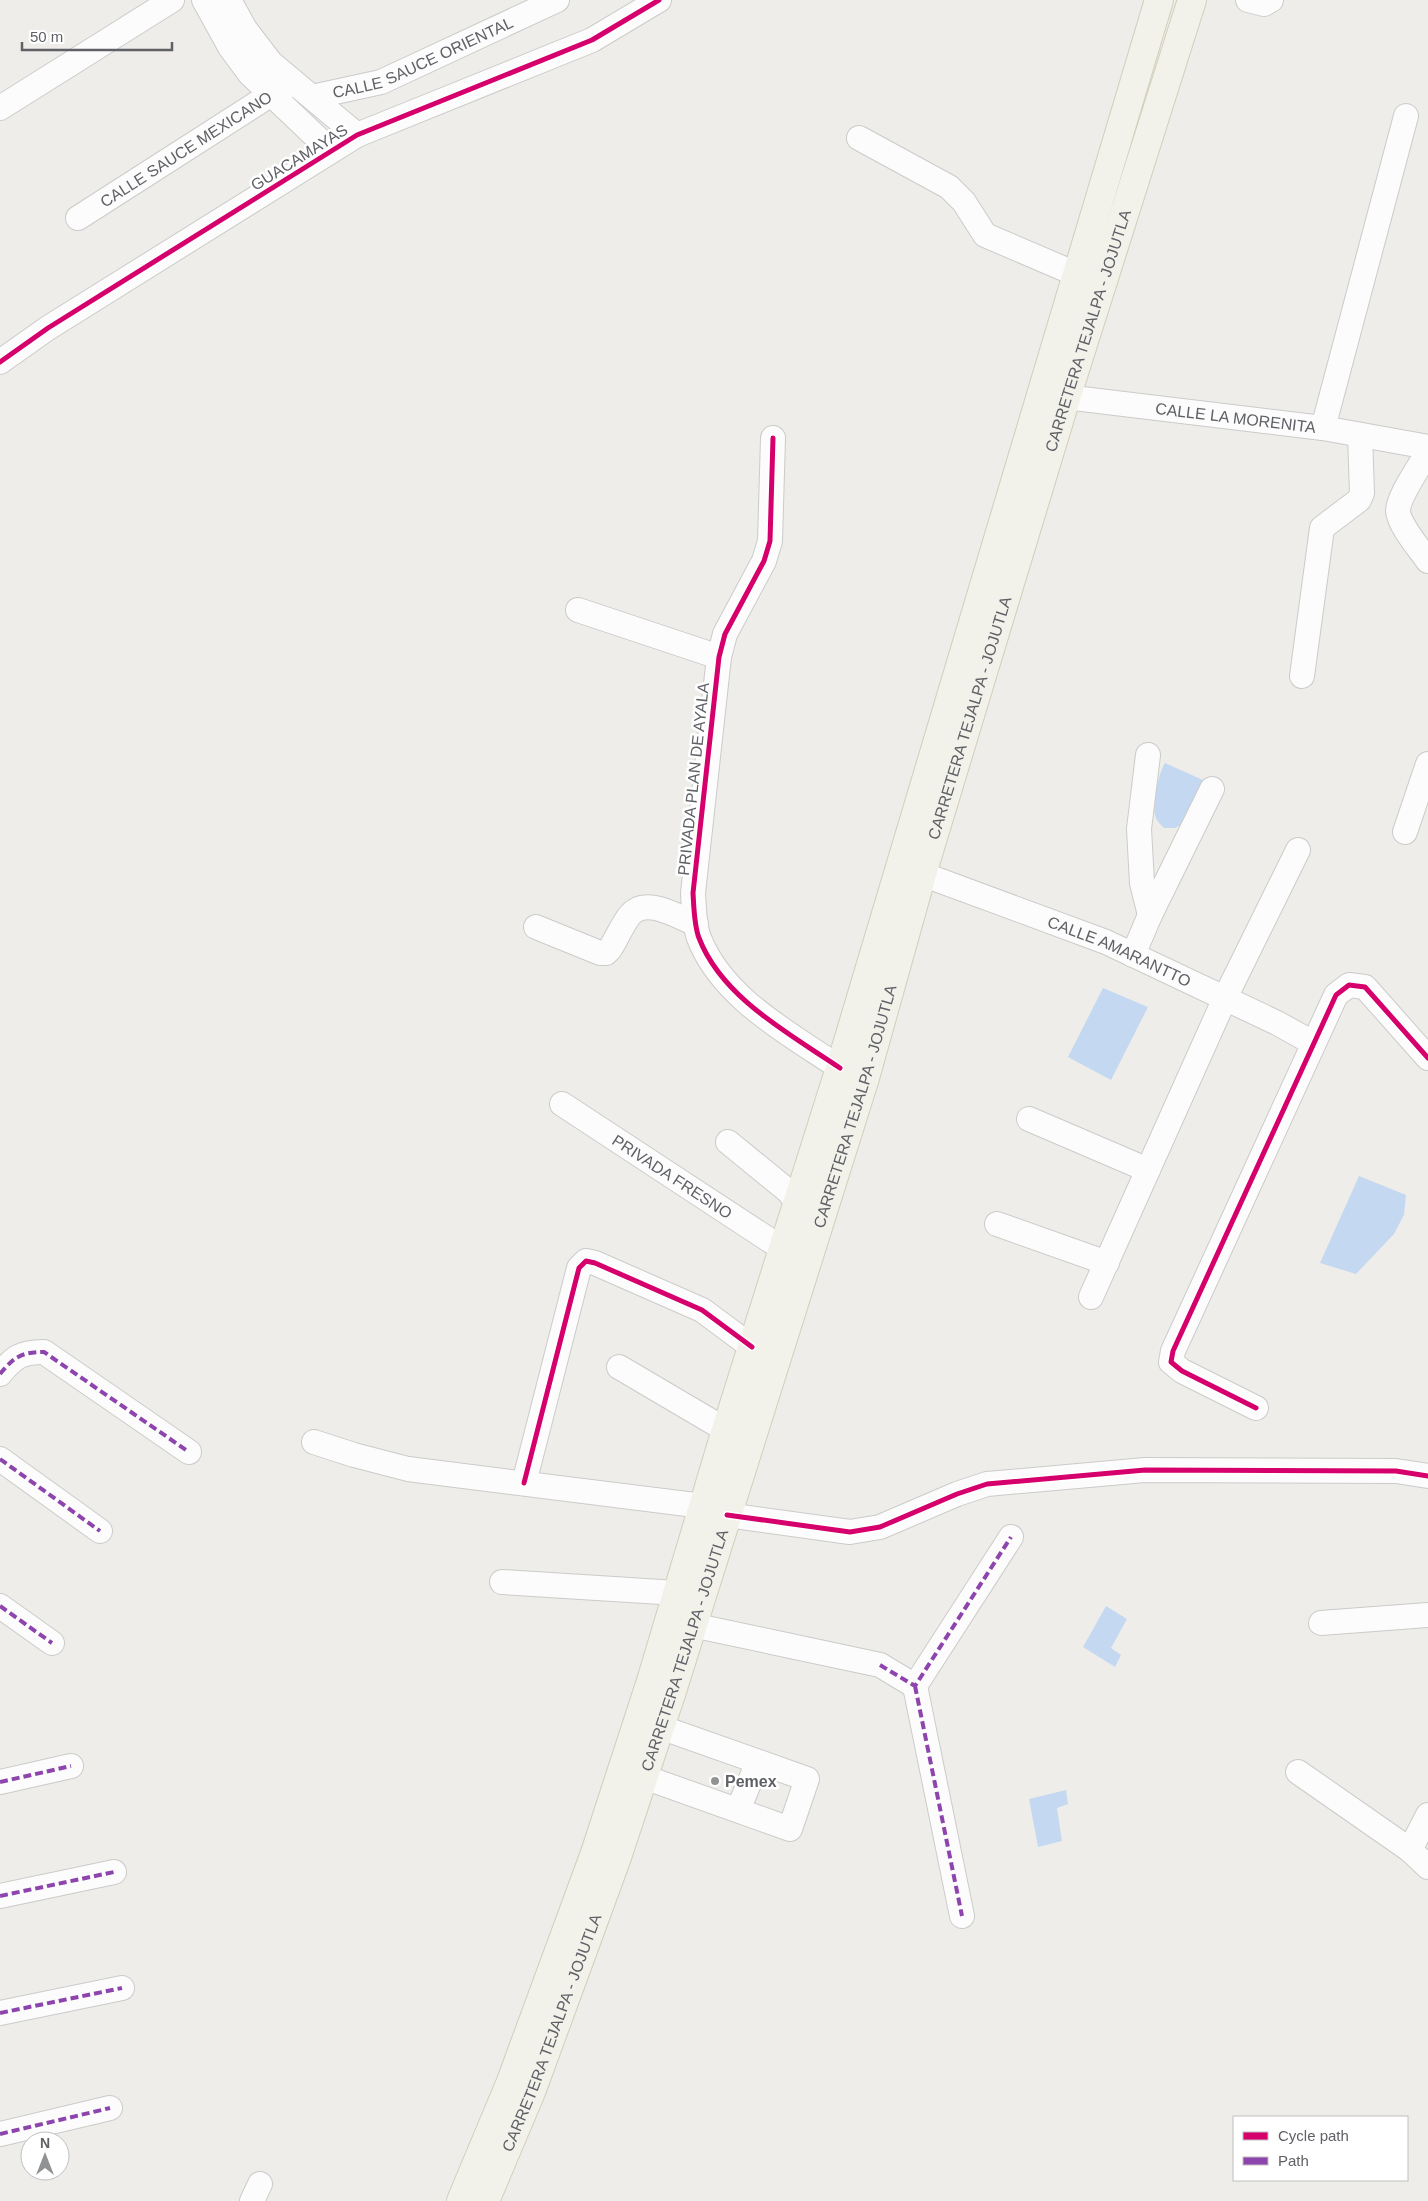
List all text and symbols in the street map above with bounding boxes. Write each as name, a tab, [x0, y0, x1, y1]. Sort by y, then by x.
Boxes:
street label: CALLE SAUCE ORIENTAL	[331, 14, 516, 101]
scale bar	[22, 20, 172, 52]
text: 50 m	[30, 28, 63, 45]
street label: CALLE SAUCE MEXICANO	[97, 88, 275, 211]
street label: GUACAMAYAS	[248, 121, 351, 194]
street label: CARRETERA TEJALPA - JOJUTLA	[1042, 207, 1134, 454]
street label: CALLE LA MORENITA	[1154, 400, 1317, 436]
street label: CARRETERA TEJALPA - JOJUTLA	[925, 594, 1015, 842]
street label: PRIVADA PLAN DE AYALA	[675, 681, 712, 876]
street label: CALLE AMARANTTO	[1045, 913, 1194, 990]
street label: CARRETERA TEJALPA - JOJUTLA	[810, 983, 900, 1230]
street label: PRIVADA FRESNO	[609, 1131, 735, 1222]
street label: CARRETERA TEJALPA - JOJUTLA	[638, 1527, 731, 1773]
place label: Pemex	[725, 1773, 777, 1790]
marker: Pemex	[709, 1775, 721, 1787]
street label: CARRETERA TEJALPA - JOJUTLA	[499, 1911, 605, 2154]
legend	[1233, 2116, 1408, 2181]
text: Cycle path	[1278, 2127, 1349, 2144]
north arrow	[20, 2131, 70, 2181]
text: N	[40, 2135, 50, 2151]
text: Path	[1278, 2152, 1309, 2169]

